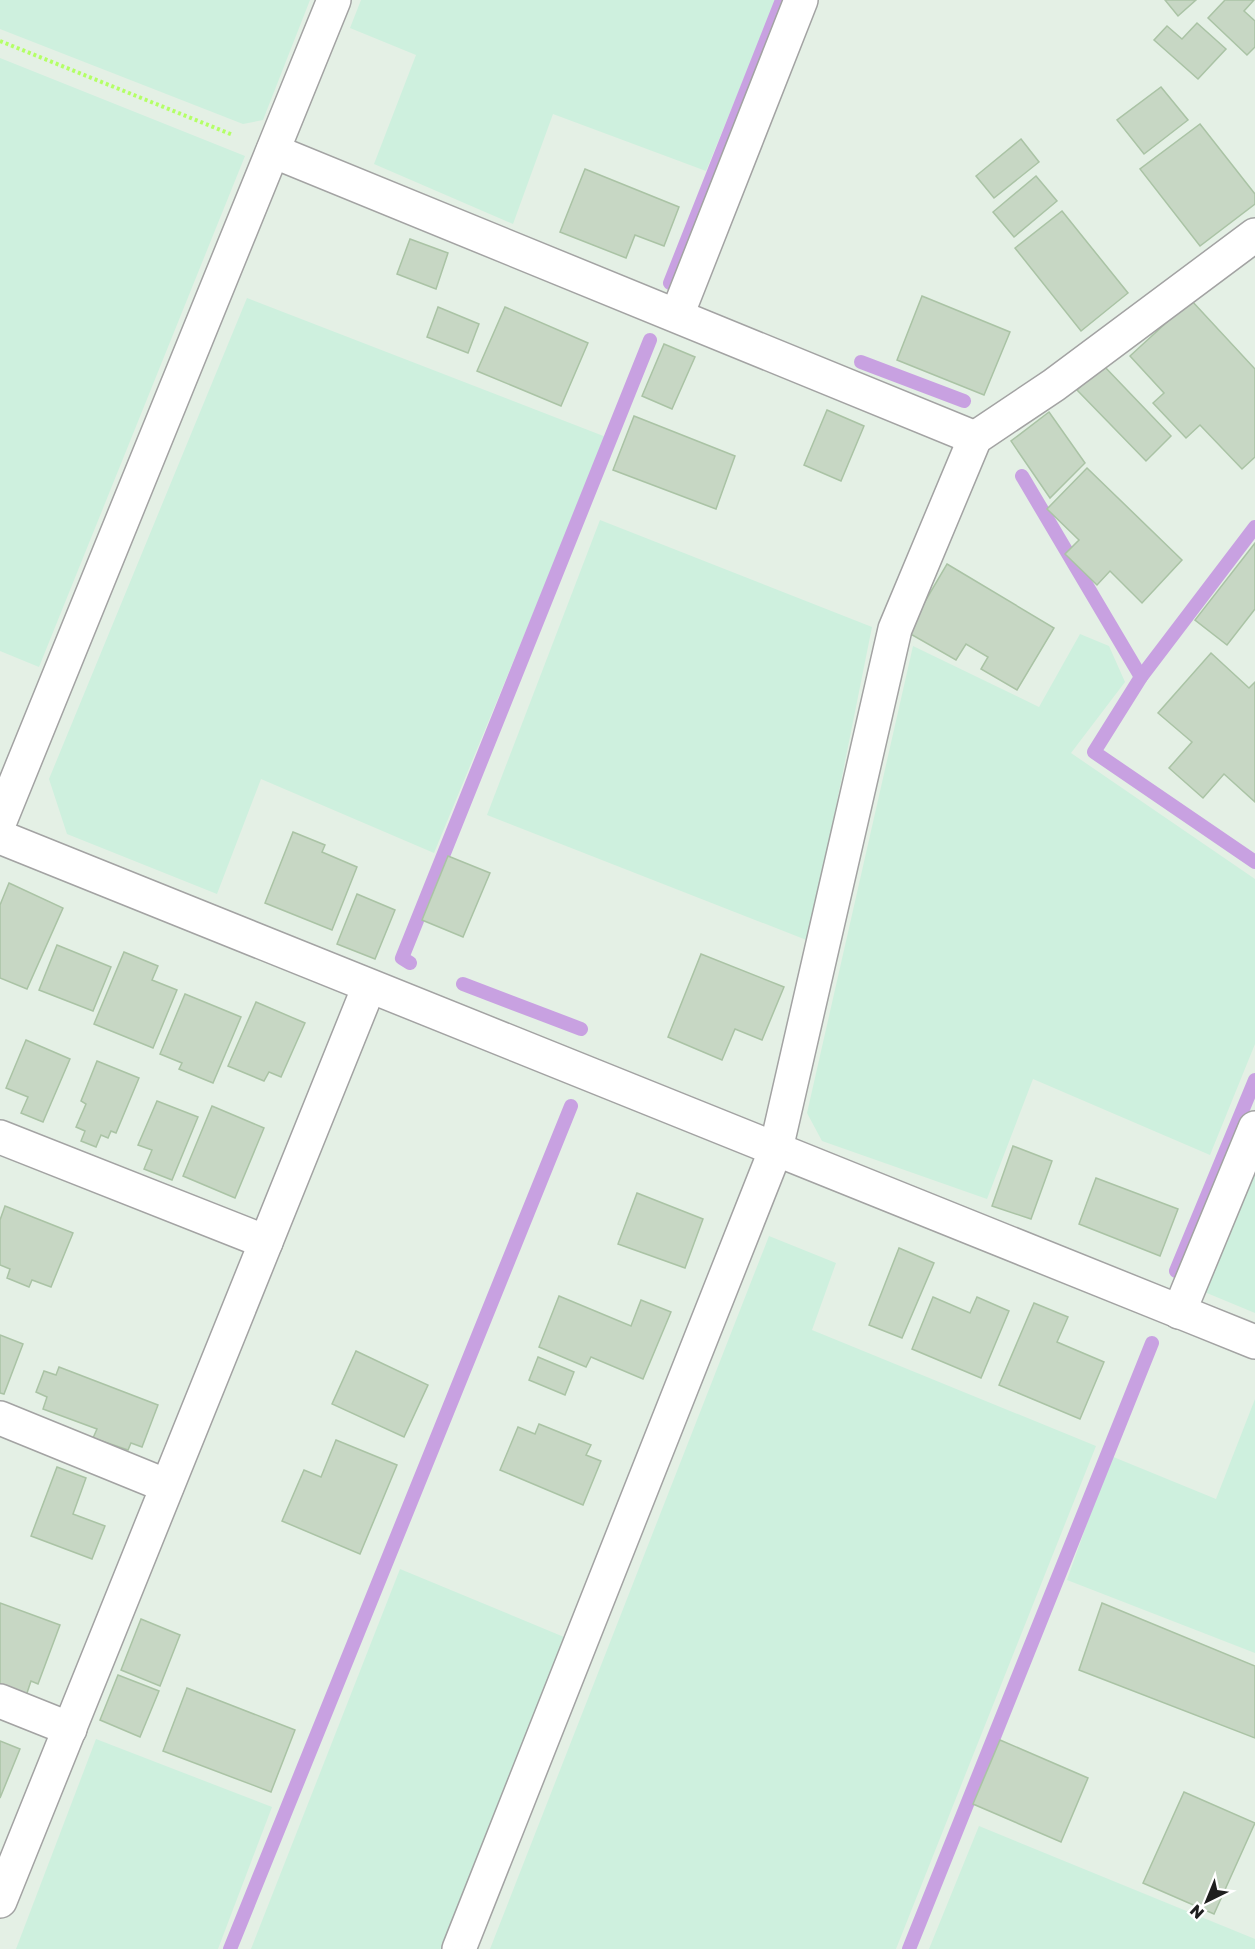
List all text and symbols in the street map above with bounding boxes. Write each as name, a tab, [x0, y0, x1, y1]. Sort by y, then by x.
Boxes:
north arrow	[1177, 1871, 1237, 1931]
text: N	[1185, 1901, 1208, 1923]

